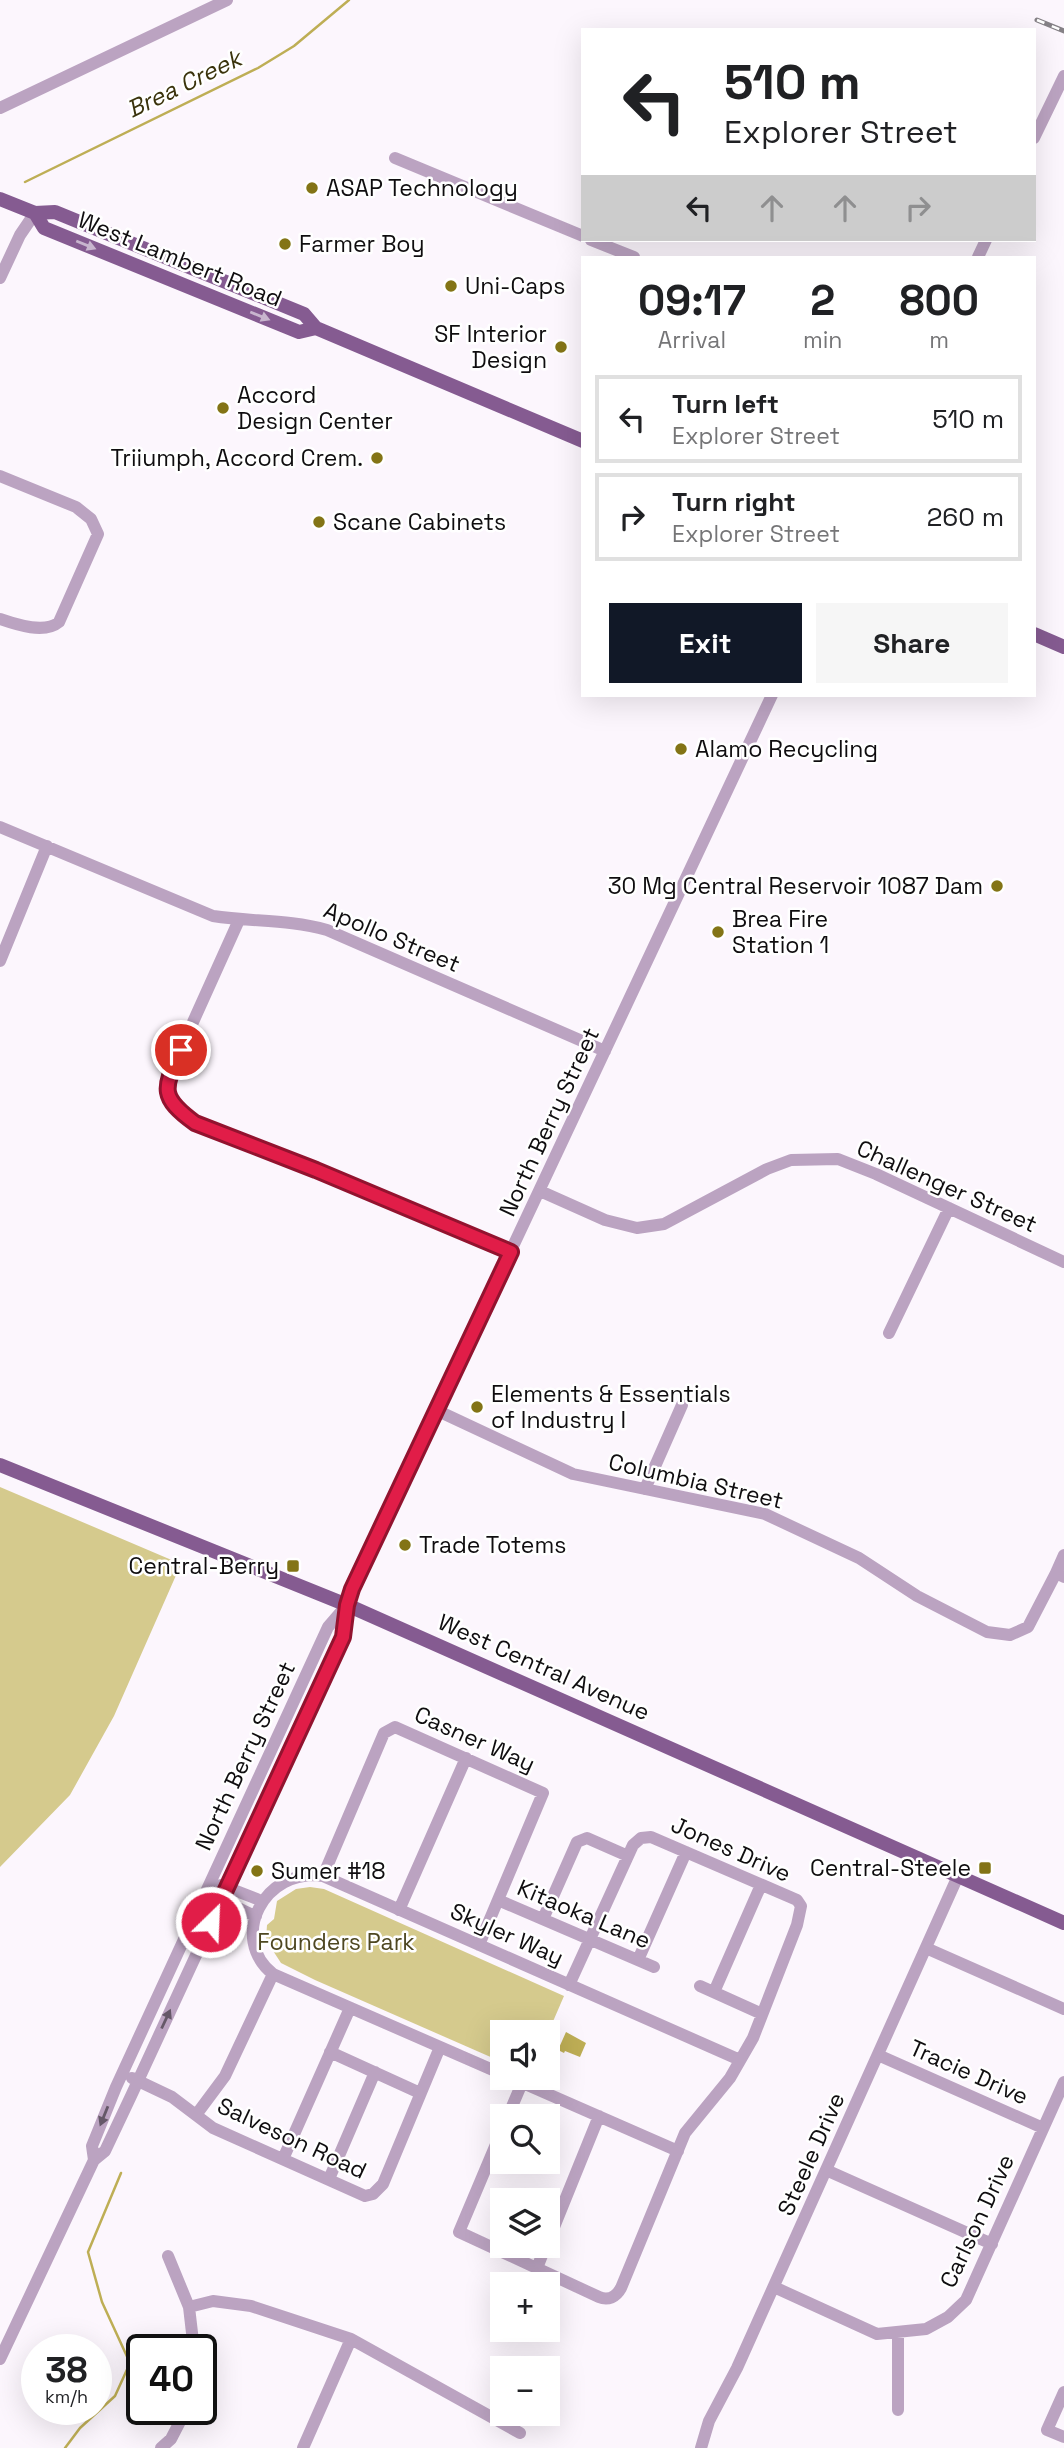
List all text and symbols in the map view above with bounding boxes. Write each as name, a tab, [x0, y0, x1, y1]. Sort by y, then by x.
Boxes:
water label: Brea Creek	[121, 41, 249, 125]
text: 510 m	[724, 51, 861, 113]
icon: left	[609, 56, 700, 147]
text: Explorer Street	[724, 112, 958, 152]
place label: ASAP Technology	[326, 173, 518, 203]
marker: ASAP Technology	[304, 180, 320, 196]
icon: left	[680, 189, 718, 227]
icon: ahead	[753, 189, 791, 227]
icon: ahead	[826, 189, 864, 227]
icon: right	[899, 189, 937, 227]
street label: West Lambert Road	[74, 204, 286, 314]
place label: Farmer Boy	[299, 229, 425, 259]
marker: Farmer Boy	[277, 236, 293, 252]
one-way arrow	[76, 239, 96, 251]
place label: Uni-Caps	[465, 271, 565, 301]
text: 09:17	[638, 274, 746, 327]
text: 2	[810, 274, 835, 327]
text: 800	[899, 274, 979, 327]
marker: Uni-Caps	[443, 278, 459, 294]
one-way arrow	[250, 311, 271, 322]
place label: SF Interior Design	[434, 319, 547, 375]
text: Arrival	[658, 325, 726, 355]
text: min	[803, 325, 842, 355]
text: m	[929, 325, 949, 355]
marker: SF Interior Design	[553, 339, 569, 355]
place label: Accord Design Center	[237, 380, 393, 436]
text: Turn left	[672, 387, 779, 421]
marker: Accord Design Center	[215, 400, 231, 416]
icon: left	[613, 400, 651, 438]
text: 510 m	[932, 402, 1004, 436]
text: Explorer Street	[672, 421, 840, 451]
place label: Triiumph, Accord Crem.	[110, 443, 363, 473]
marker: Triiumph, Accord Crem.	[369, 450, 385, 466]
text: Turn right	[672, 485, 796, 519]
icon: right	[613, 498, 651, 536]
text: 260 m	[927, 500, 1004, 534]
place label: Scane Cabinets	[333, 507, 506, 537]
marker: Scane Cabinets	[311, 514, 327, 530]
text: Explorer Street	[672, 519, 840, 549]
button: Exit	[609, 603, 802, 683]
button: Share	[816, 603, 1008, 683]
place label: Alamo Recycling	[695, 734, 878, 764]
marker: Alamo Recycling	[673, 741, 689, 757]
place label: 30 Mg Central Reservoir 1087 Dam	[608, 871, 983, 901]
marker: 30 Mg Central Reservoir 1087 Dam	[989, 878, 1005, 894]
street label: Apollo Street	[319, 895, 465, 979]
place label: Brea Fire Station 1	[732, 904, 829, 960]
marker: Brea Fire Station 1	[710, 924, 726, 940]
pin	[151, 1020, 211, 1080]
street label: North Berry Street	[492, 1023, 606, 1221]
icon: arrive	[162, 1031, 200, 1069]
street label: Challenger Street	[852, 1133, 1042, 1239]
place label: Elements & Essentials of Industry I	[491, 1379, 731, 1435]
marker: Elements & Essentials of Industry I	[469, 1399, 485, 1415]
street label: Columbia Street	[606, 1446, 786, 1516]
place label: Trade Totems	[419, 1530, 566, 1560]
marker: Trade Totems	[397, 1537, 413, 1553]
place label: Central-Berry	[128, 1551, 279, 1581]
marker: Central-Berry	[285, 1558, 301, 1574]
street label: West Central Avenue	[434, 1607, 654, 1727]
street label: North Berry Street	[188, 1657, 302, 1855]
street label: Casner Way	[410, 1699, 540, 1779]
street label: Jones Drive	[666, 1809, 796, 1889]
place label: Central-Steele	[810, 1853, 971, 1883]
place label: Sumer #18	[271, 1856, 386, 1886]
marker: Central-Steele	[977, 1860, 993, 1876]
marker: Sumer #18	[249, 1863, 265, 1879]
street label: Kitaoka Lane	[513, 1872, 655, 1956]
position arrow	[174, 1885, 248, 1959]
street label: Skyler Way	[446, 1896, 568, 1972]
park label: Founders Park	[257, 1927, 415, 1957]
one-way arrow	[161, 2008, 172, 2029]
map controls	[490, 2020, 560, 2426]
button: sound	[490, 2020, 560, 2090]
street label: Tracie Drive	[905, 2032, 1033, 2112]
street label: Steele Drive	[770, 2088, 852, 2220]
street label: Salveson Road	[213, 2090, 371, 2186]
button: search	[490, 2104, 560, 2174]
one-way arrow	[99, 2106, 110, 2127]
street label: Carlson Drive	[933, 2150, 1021, 2292]
button: layers	[490, 2188, 560, 2258]
button: +	[490, 2272, 560, 2342]
speed limit sign: 40	[126, 2334, 217, 2425]
text: 38	[45, 2348, 88, 2392]
button: −	[490, 2356, 560, 2426]
text: km/h	[45, 2385, 88, 2408]

